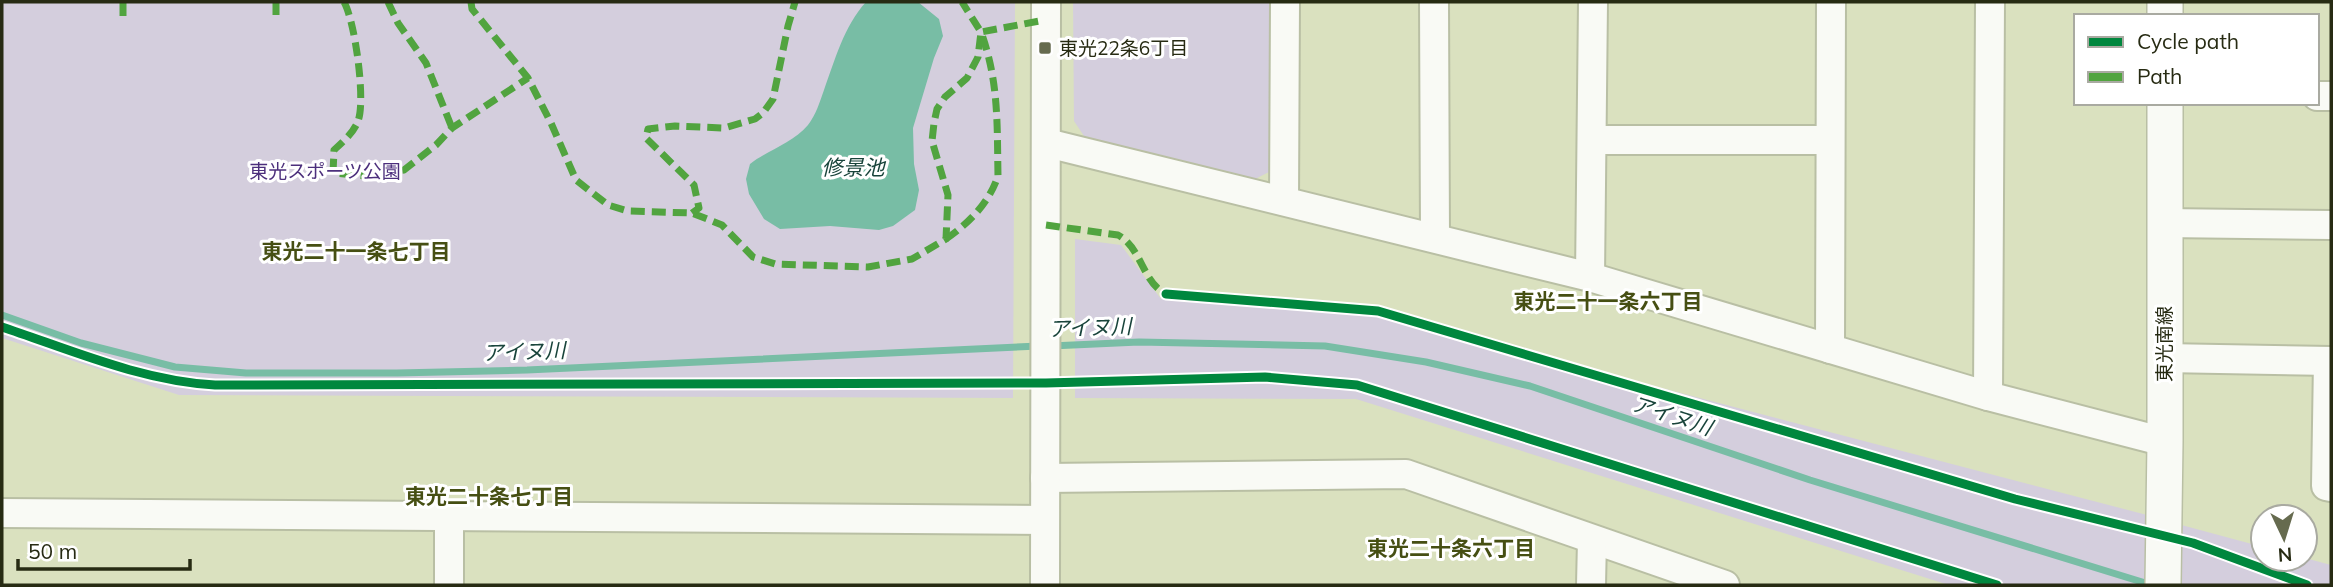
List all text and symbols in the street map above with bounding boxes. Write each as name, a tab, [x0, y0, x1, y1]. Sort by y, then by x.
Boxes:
legend	[2074, 14, 2319, 105]
text: Cycle path	[2137, 28, 2239, 54]
place label: 東光22条6丁目	[1059, 36, 1188, 60]
marker: 東光22条6丁目	[1037, 40, 1053, 56]
text: Path	[2137, 63, 2182, 89]
water label: 修景池	[822, 154, 886, 180]
park label: 東光スポーツ公園	[249, 159, 401, 183]
district label: 東光二十一条七丁目	[262, 238, 451, 264]
district label: 東光二十一条六丁目	[1514, 288, 1703, 314]
street label: 東光南線	[2152, 306, 2176, 382]
water label: アイヌ川	[1048, 312, 1134, 341]
water label: アイヌ川	[482, 336, 568, 365]
water label: アイヌ川	[1629, 390, 1717, 441]
district label: 東光二十条七丁目	[405, 483, 573, 509]
north arrow	[2249, 503, 2319, 573]
scale bar	[18, 528, 189, 572]
district label: 東光二十条六丁目	[1367, 535, 1535, 561]
text: 50 m	[28, 538, 77, 564]
text: N	[2277, 542, 2293, 567]

